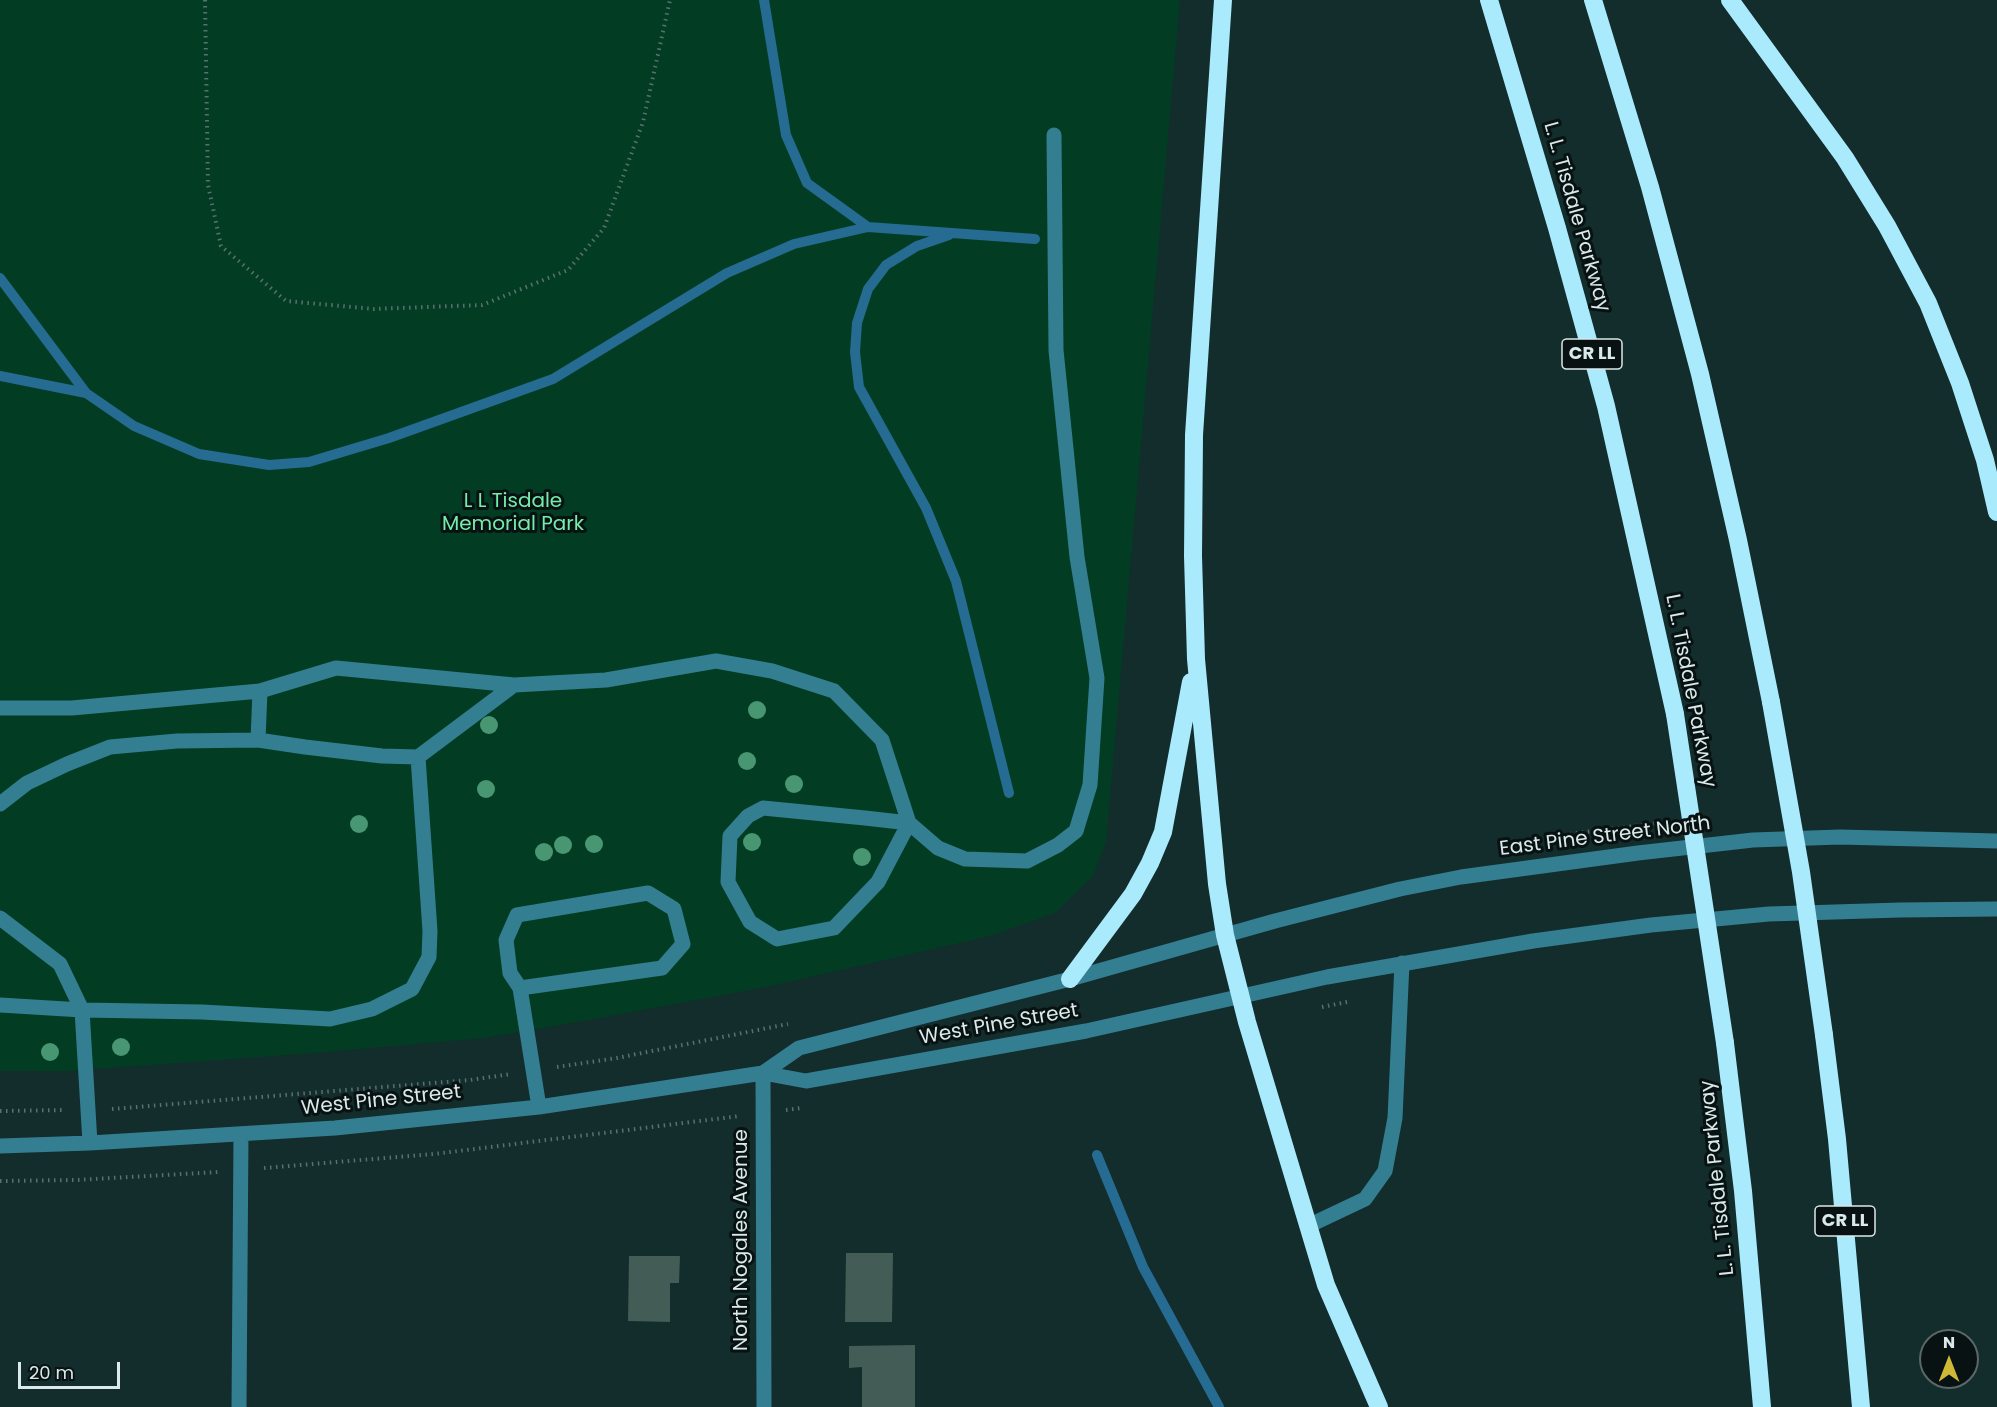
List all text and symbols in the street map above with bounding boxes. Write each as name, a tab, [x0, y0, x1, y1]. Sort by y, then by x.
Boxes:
street label: L. L. Tisdale Parkway	[1537, 119, 1615, 315]
road number: CR LL	[1562, 339, 1622, 369]
park label: L L Tisdale Memorial Park	[442, 490, 584, 537]
street label: L. L. Tisdale Parkway	[1659, 592, 1721, 790]
street label: East Pine Street North	[1498, 812, 1712, 862]
street label: West Pine Street	[918, 999, 1080, 1051]
street label: L. L. Tisdale Parkway	[1696, 1079, 1740, 1277]
street label: West Pine Street	[300, 1081, 462, 1121]
street label: North Nogales Avenue	[730, 1129, 754, 1351]
road number: CR LL	[1815, 1206, 1875, 1236]
north arrow	[1919, 1329, 1979, 1389]
text: N	[1943, 1331, 1955, 1354]
scale bar	[21, 1350, 123, 1388]
text: 20 m	[29, 1360, 74, 1385]

